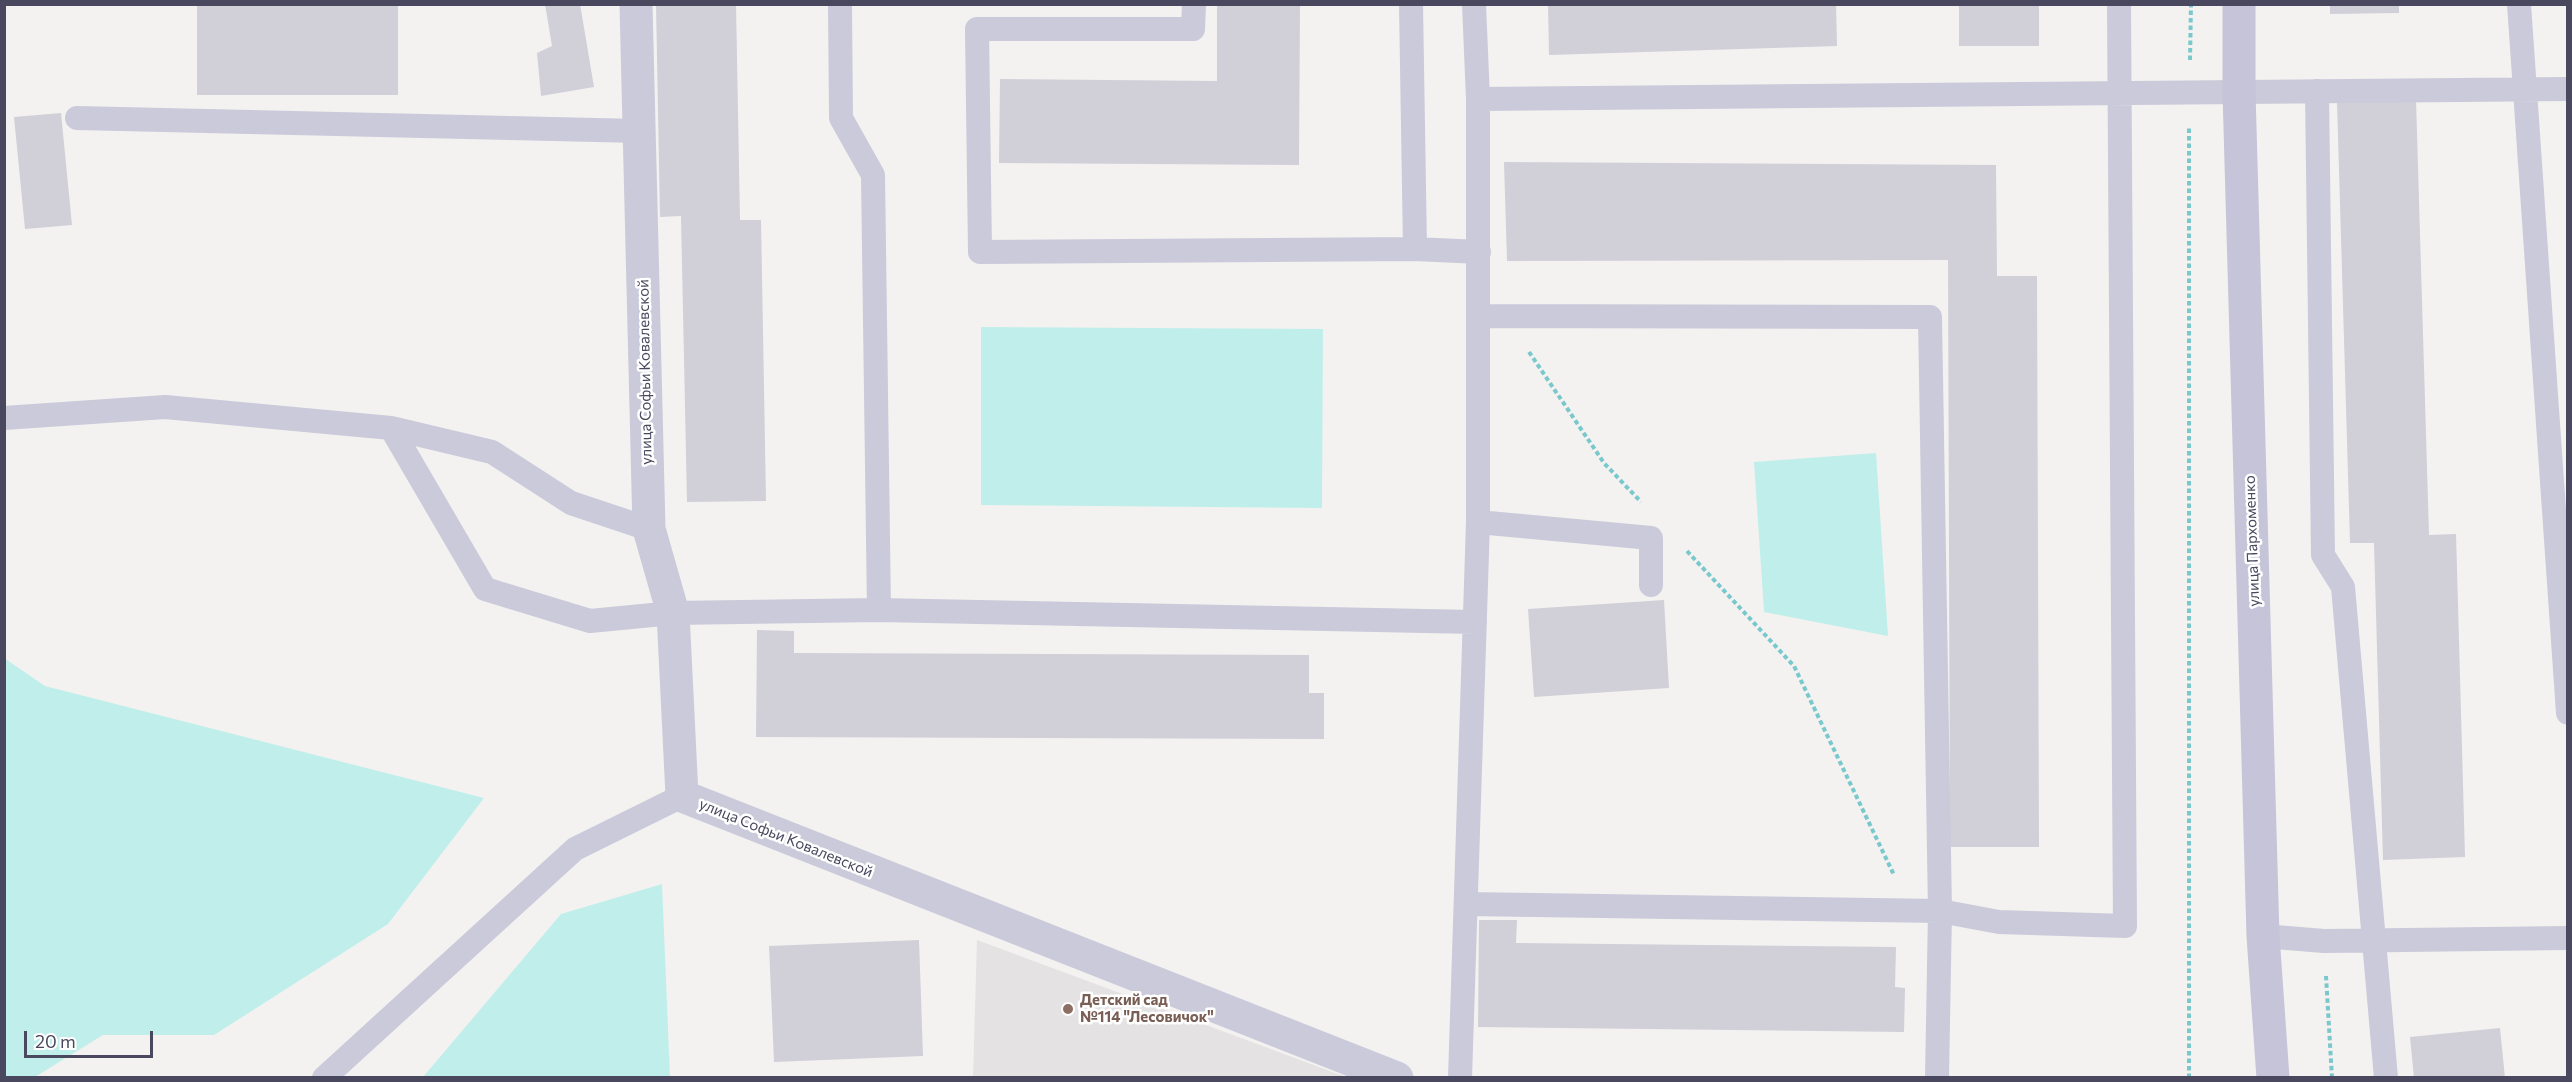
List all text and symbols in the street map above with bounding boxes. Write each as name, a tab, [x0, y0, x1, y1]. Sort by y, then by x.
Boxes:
street label: улица Софьи Ковалевской	[634, 279, 656, 465]
street label: улица Пархоменко	[2241, 475, 2263, 607]
street label: улица Софьи Ковалевской	[697, 795, 875, 881]
place label: Детский сад №114 "Лесовичок"	[1080, 991, 1214, 1026]
marker: Детский сад №114 "Лесовичок"	[1061, 1002, 1075, 1016]
scale bar	[27, 1019, 156, 1057]
text: 20 m	[35, 1030, 76, 1052]

